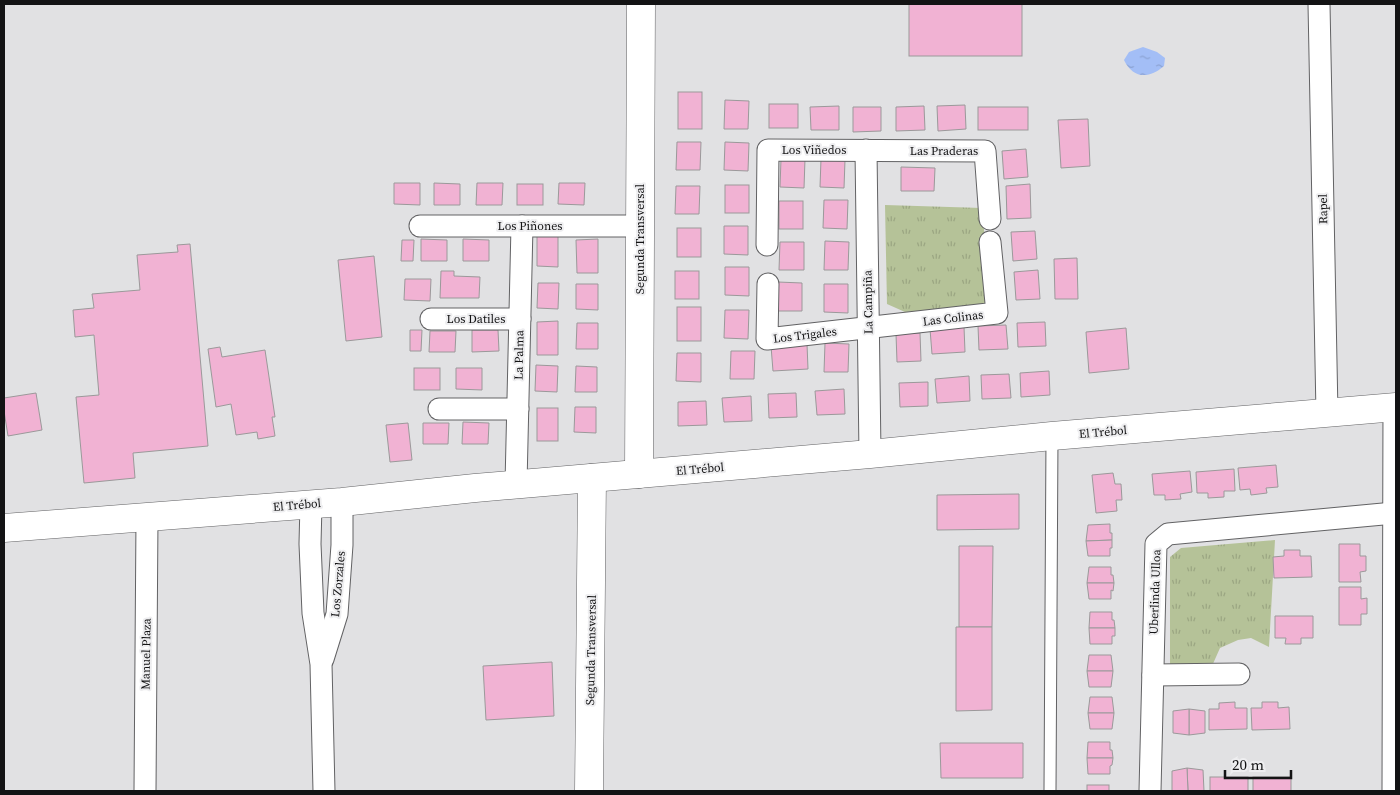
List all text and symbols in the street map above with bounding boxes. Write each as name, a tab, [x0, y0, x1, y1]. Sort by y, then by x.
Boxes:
street label: Los Viñedos	[782, 142, 846, 158]
street label: Las Praderas	[910, 143, 978, 159]
street label: Segunda Transversal	[632, 183, 648, 294]
street label: Rapel	[1315, 193, 1331, 224]
street label: Los Piñones	[498, 218, 562, 234]
street label: La Campiña	[859, 269, 877, 334]
street label: Las Colinas	[922, 306, 984, 330]
street label: Los Datiles	[447, 311, 505, 327]
street label: Los Trigales	[772, 323, 838, 347]
street label: La Palma	[511, 329, 527, 380]
street label: El Trébol	[1078, 422, 1128, 442]
street label: El Trébol	[675, 459, 725, 479]
street label: El Trébol	[272, 495, 322, 515]
street label: Uberlinda Ulloa	[1146, 548, 1165, 635]
street label: Los Zorzales	[327, 550, 349, 618]
street label: Segunda Transversal	[582, 594, 600, 705]
street label: Manuel Plaza	[137, 617, 155, 690]
scale bar	[1225, 748, 1291, 780]
text: 20 m	[1232, 754, 1264, 775]

